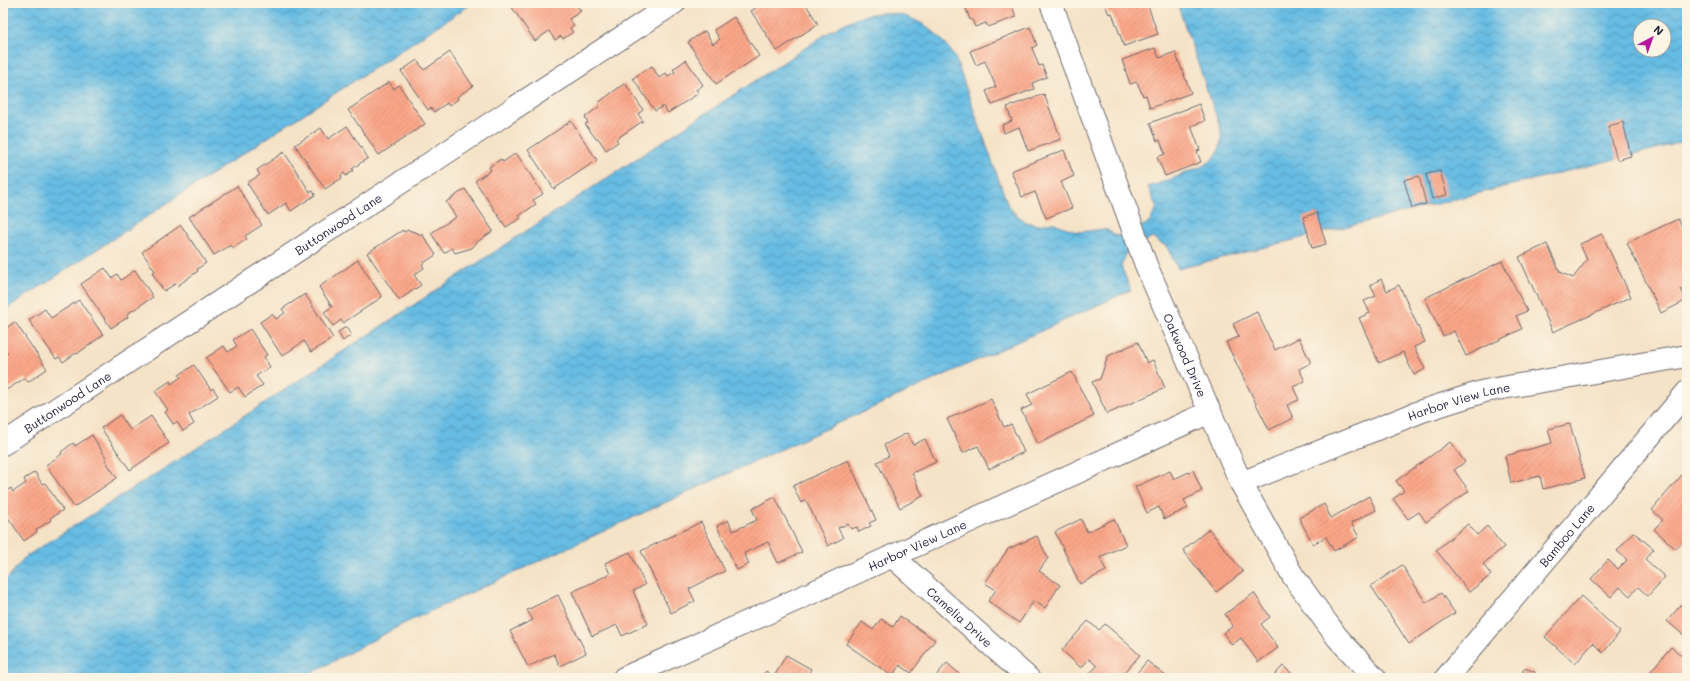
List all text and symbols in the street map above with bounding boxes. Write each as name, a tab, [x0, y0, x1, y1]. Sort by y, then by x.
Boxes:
north arrow	[1632, 18, 1672, 58]
text: N	[1651, 22, 1667, 38]
street label: Buttonwood Lane	[291, 189, 385, 258]
street label: Oakwood Drive	[1160, 311, 1211, 400]
street label: Buttonwood Lane	[21, 367, 114, 436]
street label: Harbor View Lane	[1405, 379, 1511, 424]
street label: Bamboo Lane	[1535, 500, 1598, 570]
street label: Harbor View Lane	[865, 516, 969, 574]
street label: Camelia Drive	[924, 583, 996, 650]

